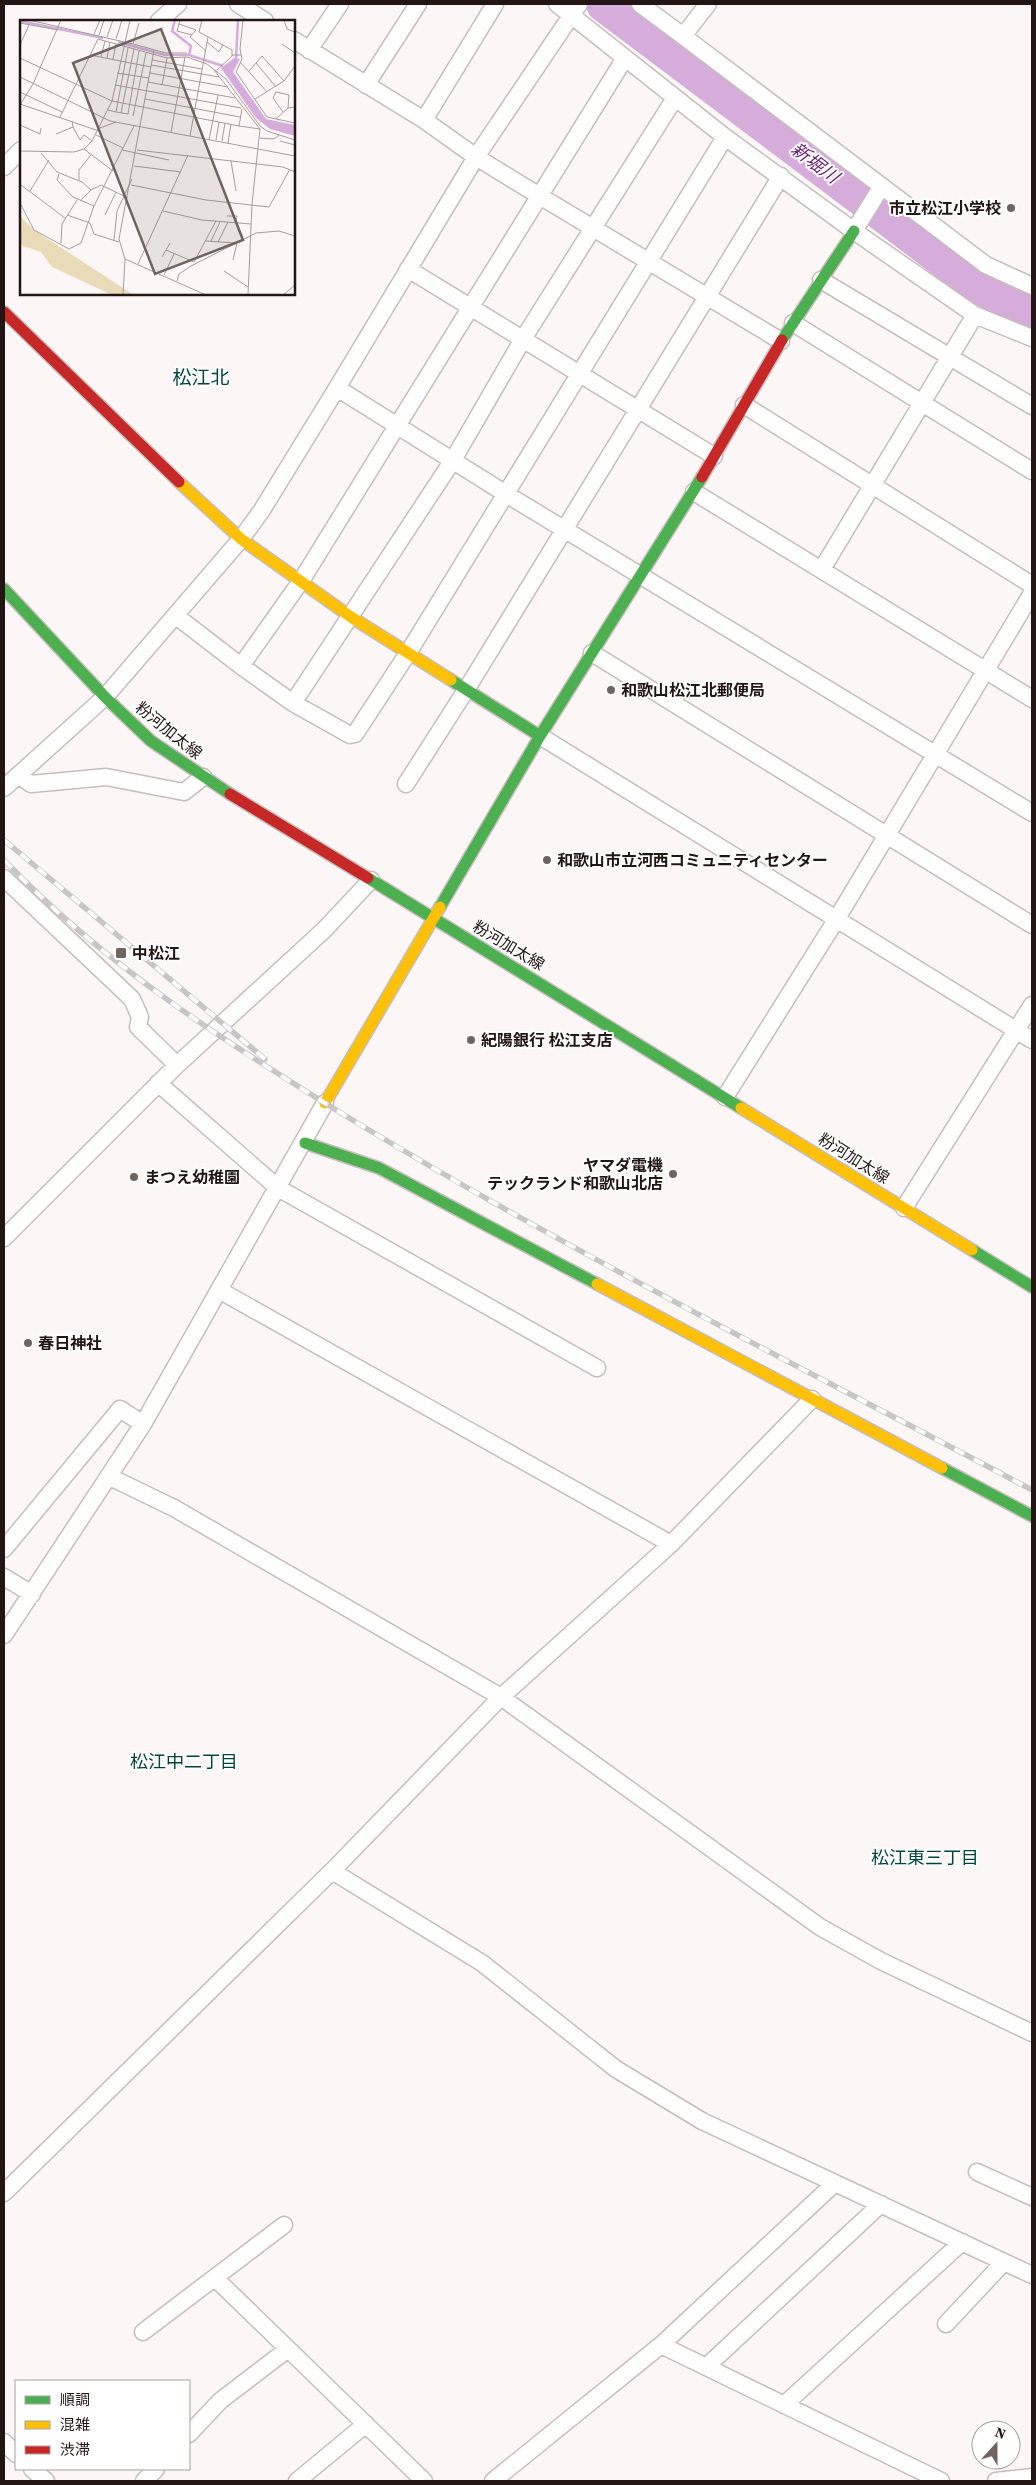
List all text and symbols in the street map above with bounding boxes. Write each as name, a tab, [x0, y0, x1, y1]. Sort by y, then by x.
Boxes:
inset map	[20, 20, 295, 295]
water label: 新堀川	[786, 136, 846, 190]
place label: 市立松江小学校	[889, 197, 1001, 219]
marker: 市立松江小学校	[1005, 202, 1017, 214]
district label: 松江北	[172, 364, 230, 390]
place label: 和歌山松江北郵便局	[621, 679, 765, 701]
marker: 和歌山松江北郵便局	[605, 684, 617, 696]
street label: 粉河加太線	[131, 696, 207, 764]
place label: 和歌山市立河西コミュニティセンター	[557, 849, 828, 871]
marker: 和歌山市立河西コミュニティセンター	[541, 854, 553, 866]
street label: 粉河加太線	[469, 915, 549, 975]
place label: 中松江	[132, 942, 180, 964]
marker: 中松江	[114, 946, 128, 960]
place label: 紀陽銀行 松江支店	[481, 1029, 612, 1051]
marker: 紀陽銀行 松江支店	[465, 1034, 477, 1046]
street label: 粉河加太線	[814, 1127, 894, 1189]
place label: ヤマダ電機 テックランド和歌山北店	[487, 1154, 663, 1194]
place label: まつえ幼稚園	[144, 1166, 240, 1188]
marker: ヤマダ電機 テックランド和歌山北店	[667, 1168, 679, 1180]
marker: まつえ幼稚園	[128, 1171, 140, 1183]
place label: 春日神社	[38, 1332, 102, 1354]
marker: 春日神社	[22, 1337, 34, 1349]
district label: 松江中二丁目	[130, 1749, 238, 1774]
district label: 松江東三丁目	[871, 1845, 979, 1870]
legend	[15, 2380, 190, 2470]
text: 順調	[60, 2389, 90, 2410]
text: 混雑	[60, 2414, 90, 2435]
north arrow	[971, 2420, 1021, 2470]
text: N	[992, 2422, 1009, 2444]
text: 渋滞	[60, 2439, 90, 2460]

